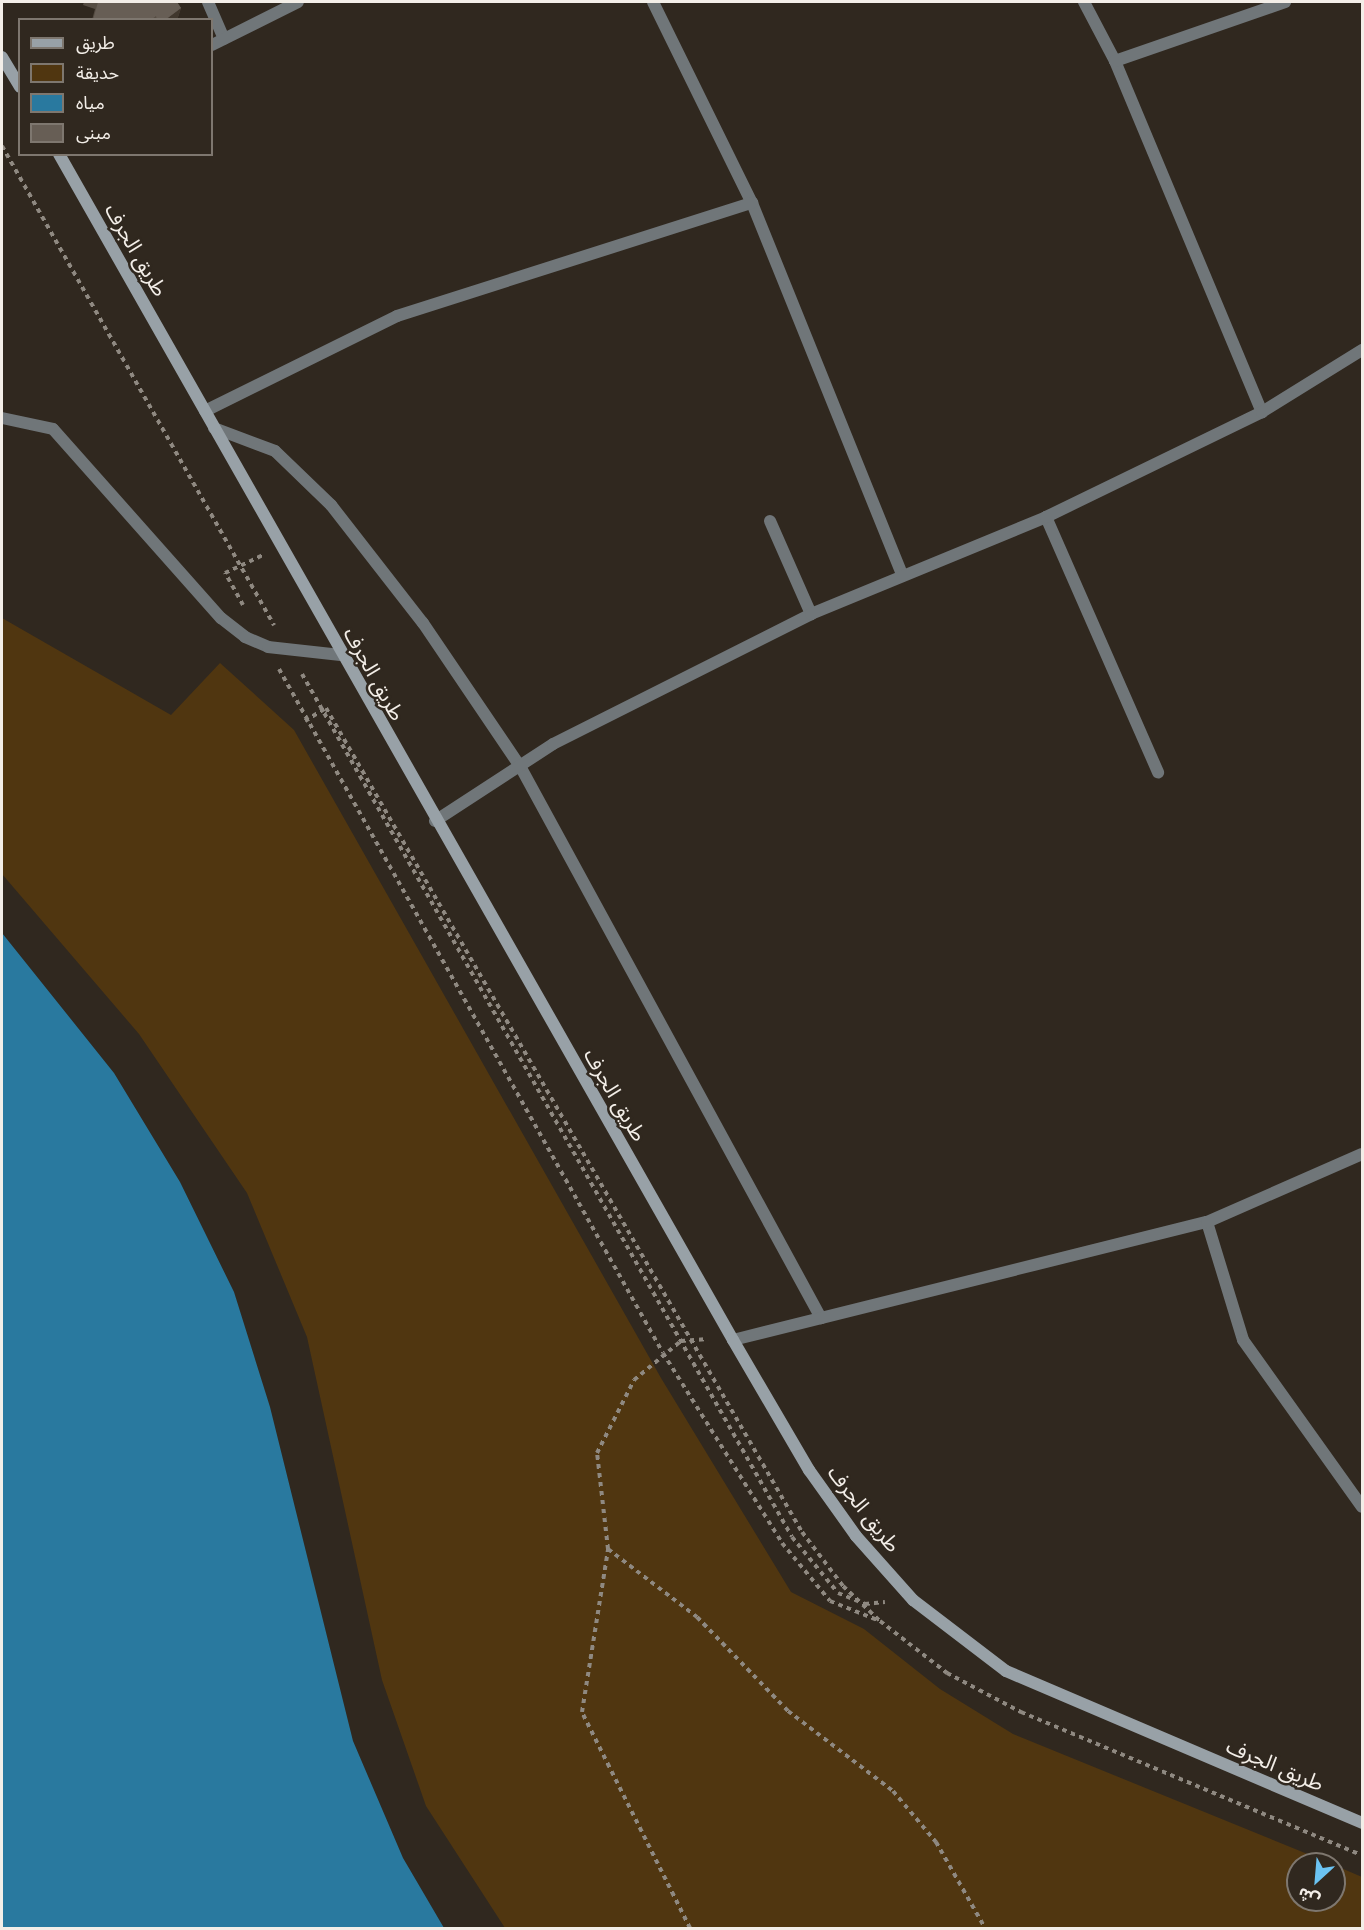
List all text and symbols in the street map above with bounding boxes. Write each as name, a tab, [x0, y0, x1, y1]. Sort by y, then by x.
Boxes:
legend	[18, 18, 213, 156]
text: طريق	[76, 33, 115, 53]
text: حديقة	[76, 63, 119, 83]
text: مياه	[76, 93, 105, 113]
text: مبنى	[76, 123, 111, 143]
street label: طريق الجرف	[99, 199, 173, 301]
street label: طريق الجرف	[338, 623, 410, 725]
street label: طريق الجرف	[578, 1044, 652, 1146]
street label: طريق الجرف	[822, 1461, 906, 1557]
street label: طريق الجرف	[1223, 1733, 1327, 1797]
north arrow	[1286, 1852, 1346, 1912]
text: ش	[1295, 1884, 1322, 1909]

